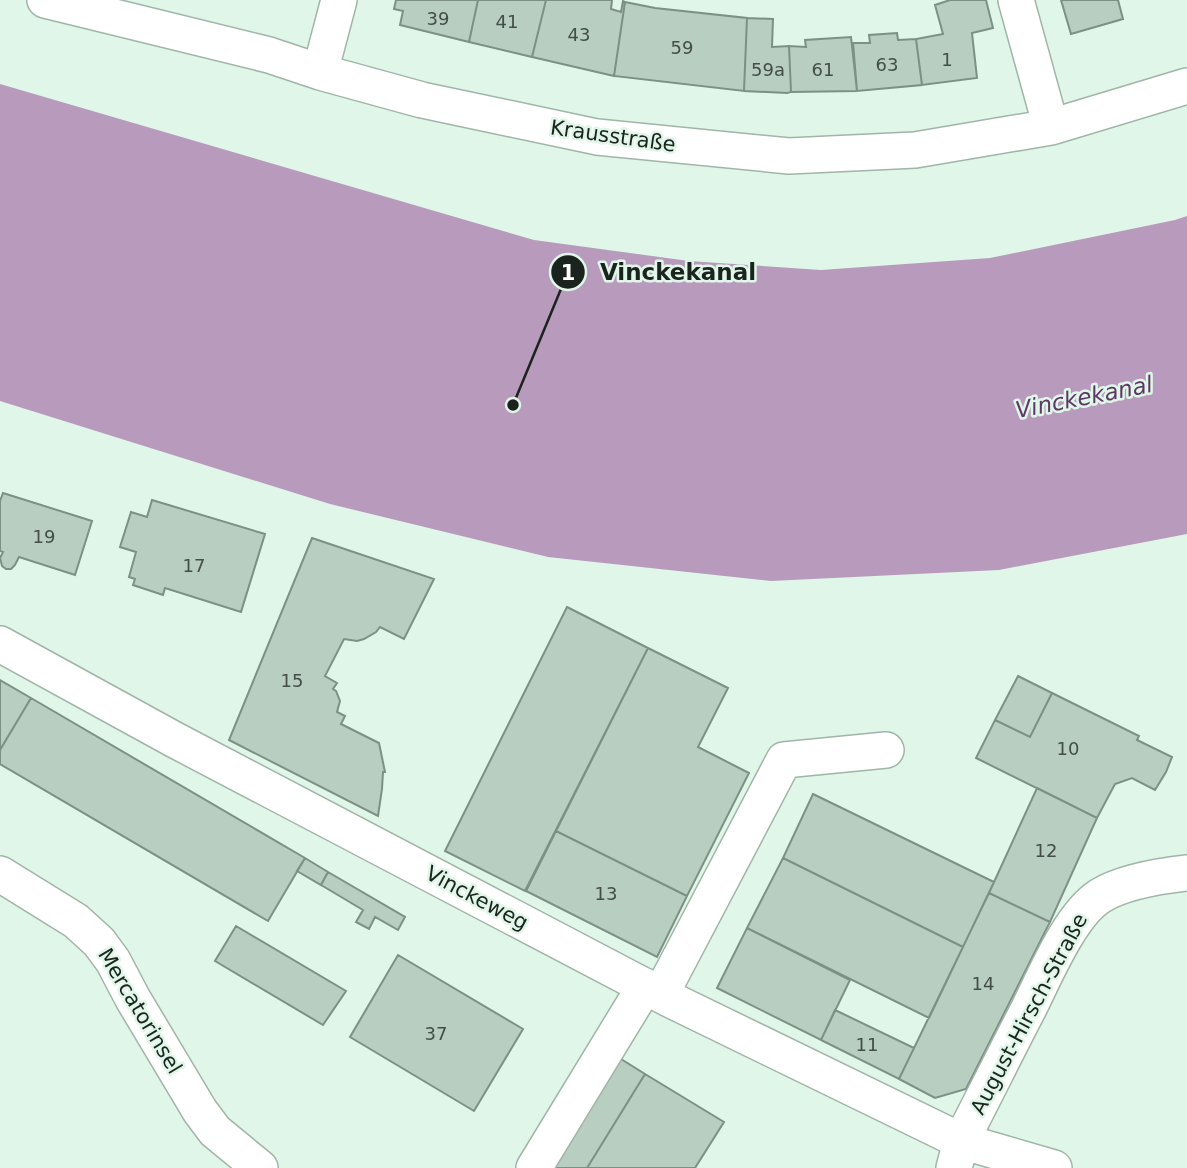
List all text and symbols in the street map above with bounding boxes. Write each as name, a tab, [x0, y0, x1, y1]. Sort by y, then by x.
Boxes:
house number: 39	[427, 8, 449, 29]
house number: 41	[496, 11, 518, 32]
house number: 43	[568, 24, 590, 45]
house number: 59	[671, 37, 693, 58]
house number: 1	[941, 49, 953, 70]
house number: 63	[876, 54, 898, 75]
house number: 59a	[751, 59, 785, 80]
house number: 61	[812, 59, 834, 80]
street label: Krausstraße	[549, 115, 677, 157]
callout: Vinckekanal	[551, 250, 770, 294]
text: Vinckekanal	[600, 259, 756, 285]
text: 1	[561, 261, 575, 285]
water label: Vinckekanal	[1013, 371, 1155, 423]
house number: 19	[33, 526, 55, 547]
house number: 17	[183, 555, 205, 576]
house number: 15	[281, 670, 303, 691]
house number: 10	[1057, 738, 1079, 759]
house number: 12	[1035, 840, 1057, 861]
street label: Vinckeweg	[422, 861, 532, 935]
house number: 13	[595, 883, 617, 904]
street label: August-Hirsch-Straße	[966, 910, 1092, 1118]
street label: Mercatorinsel	[93, 944, 187, 1078]
house number: 14	[972, 973, 994, 994]
house number: 37	[425, 1023, 447, 1044]
house number: 11	[856, 1034, 878, 1055]

